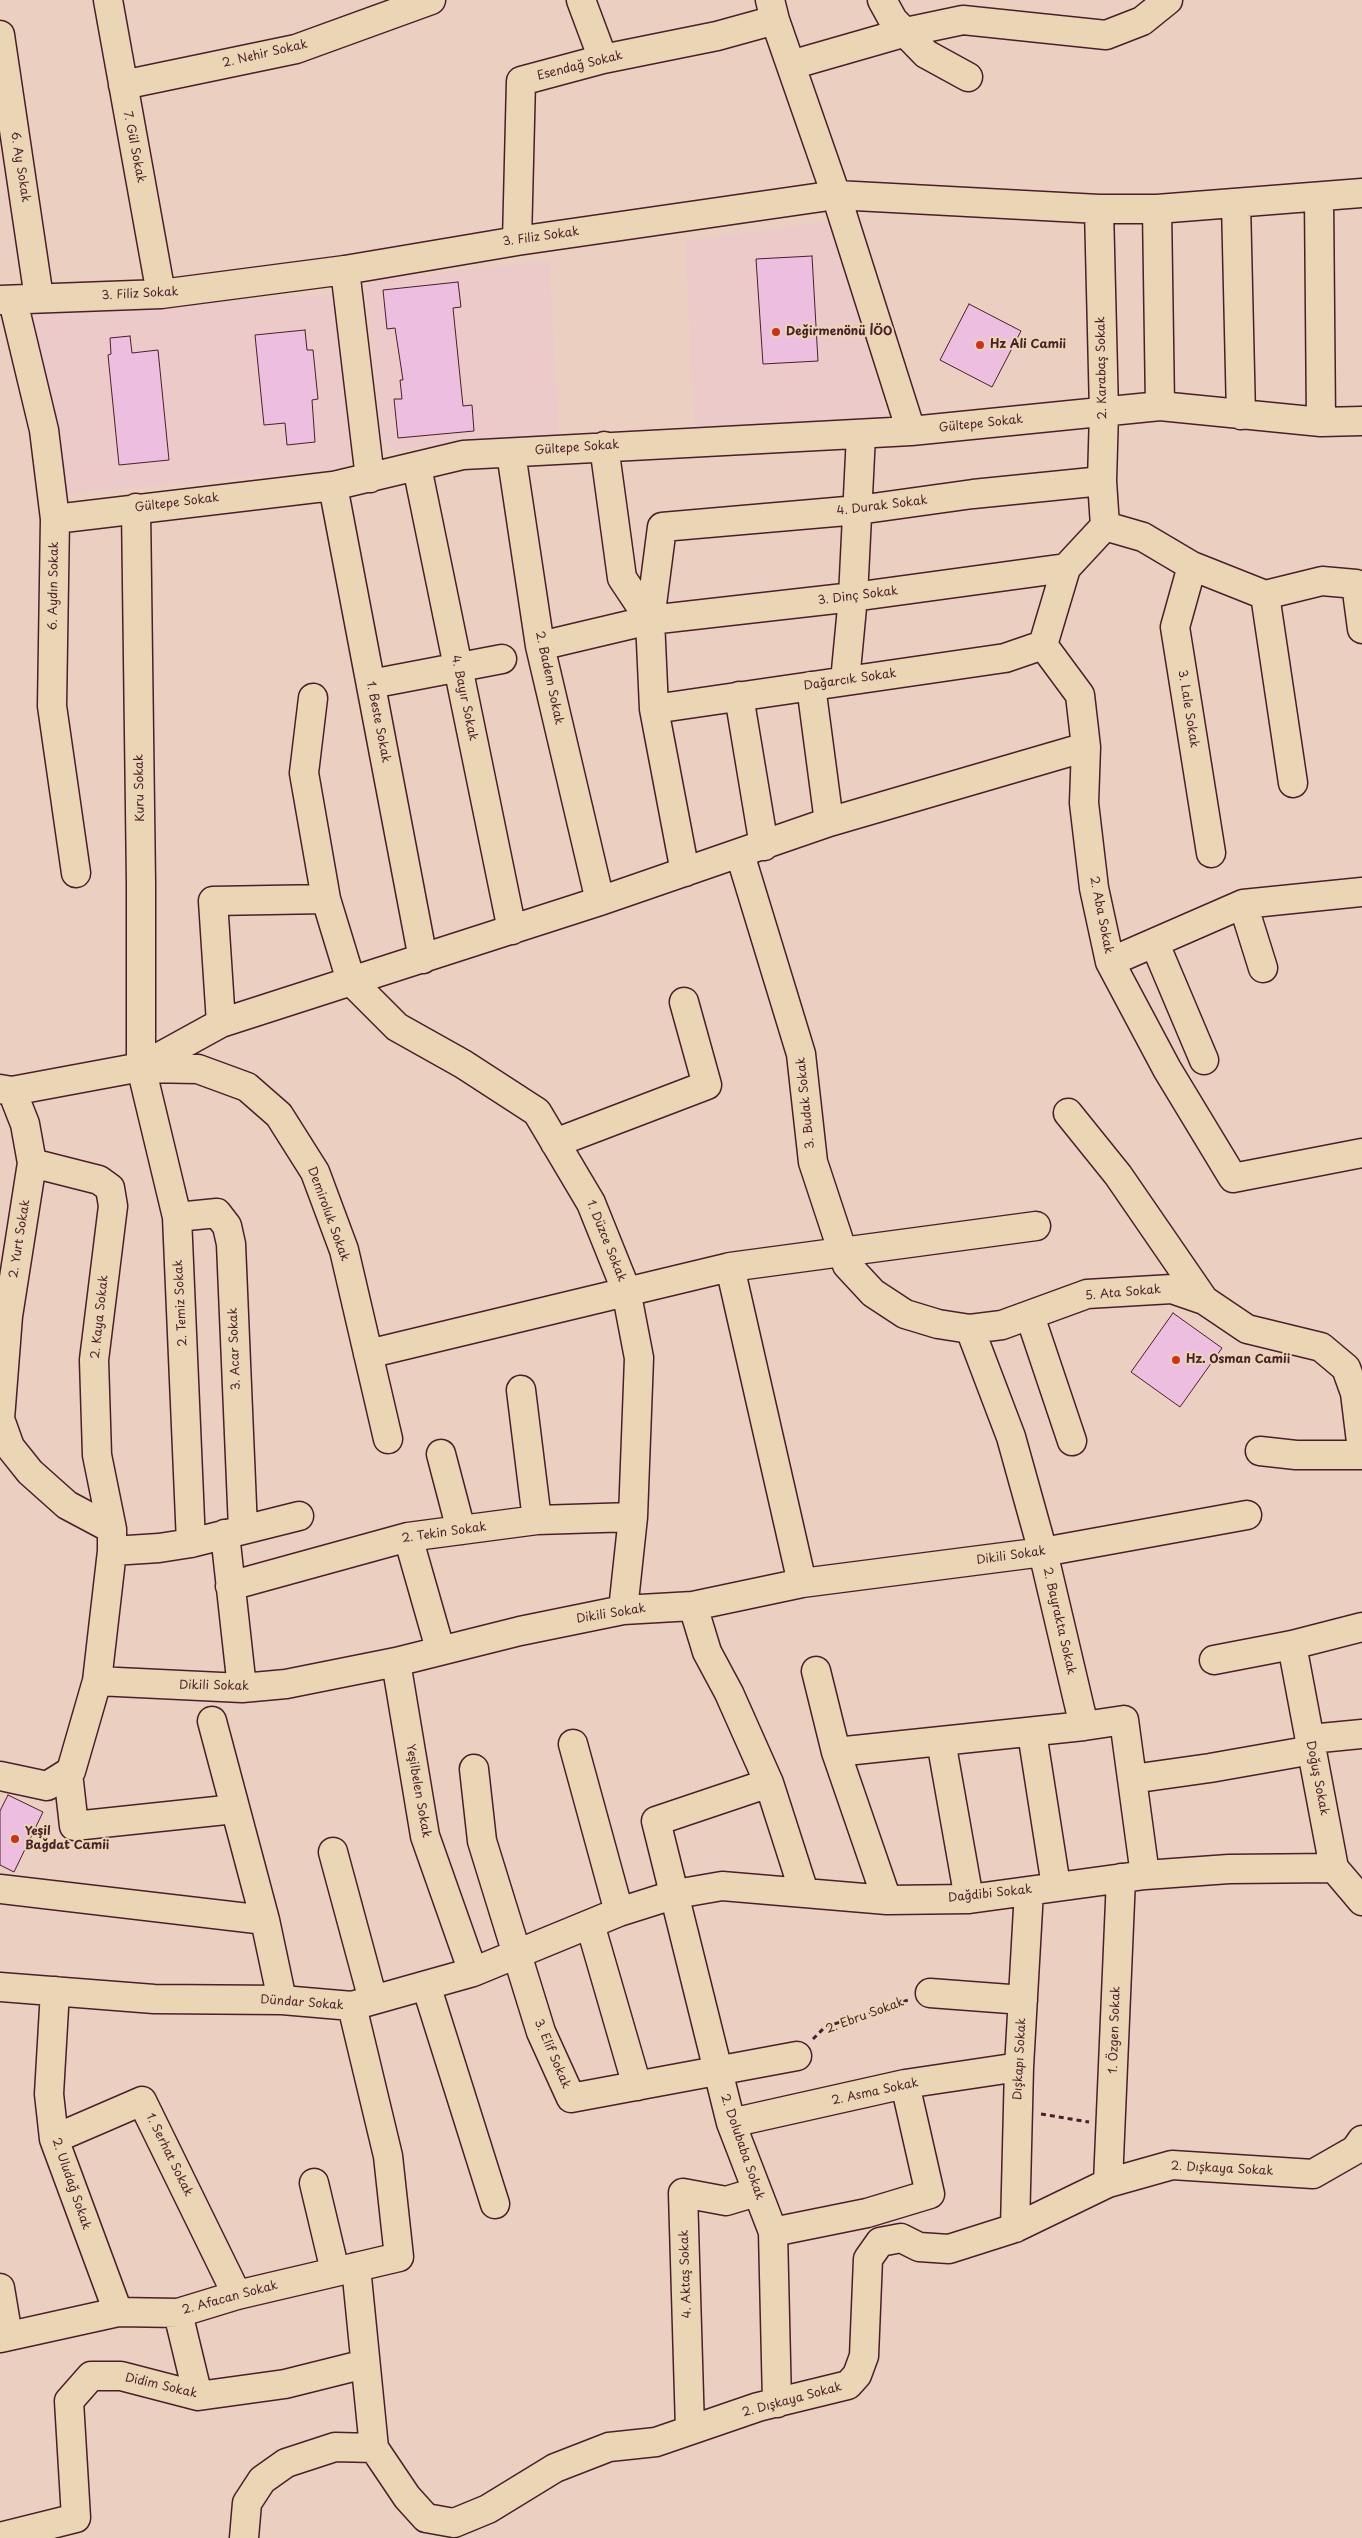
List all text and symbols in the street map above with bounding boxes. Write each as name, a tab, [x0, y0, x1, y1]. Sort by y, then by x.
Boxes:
street label: 2. Nehir Sokak	[221, 37, 309, 71]
street label: Esendağ Sokak	[536, 48, 624, 84]
street label: 7. Gül Sokak	[120, 110, 148, 184]
street label: 6. Ay Sokak	[7, 131, 33, 203]
street label: 3. Filiz Sokak	[502, 225, 580, 249]
street label: 3. Filiz Sokak	[101, 285, 179, 303]
street label: 2. Karabaş Sokak	[1094, 316, 1110, 420]
place label: Değirmenönü İÖO	[786, 325, 892, 339]
marker: Değirmenönü İÖO	[770, 326, 782, 338]
place label: Hz Ali Camii	[990, 338, 1066, 352]
marker: Hz Ali Camii	[974, 339, 986, 351]
street label: Gültepe Sokak	[938, 412, 1024, 436]
street label: Gültepe Sokak	[534, 438, 620, 458]
street label: Gültepe Sokak	[134, 491, 220, 515]
street label: 4. Durak Sokak	[836, 493, 928, 519]
street label: 6. Aydın Sokak	[46, 541, 62, 631]
street label: 3. Dinç Sokak	[817, 584, 899, 608]
street label: 2. Badem Sokak	[532, 630, 566, 726]
street label: 4. Bayır Sokak	[448, 654, 480, 742]
street label: Dağarcık Sokak	[803, 666, 897, 694]
street label: 3. Lale Sokak	[1175, 669, 1201, 749]
street label: 1. Beste Sokak	[363, 680, 393, 764]
street label: Kuru Sokak	[132, 754, 148, 822]
street label: 2. Aba Sokak	[1086, 875, 1116, 955]
street label: 3. Budak Sokak	[794, 1057, 818, 1149]
street label: Demiroluk Sokak	[304, 1165, 352, 1263]
street label: 1. Düzce Sokak	[583, 1198, 629, 1284]
street label: 2. Yurt Sokak	[7, 1199, 33, 1279]
street label: 2. Temiz Sokak	[172, 1259, 190, 1347]
street label: 2. Kaya Sokak	[88, 1274, 112, 1360]
street label: 5. Ata Sokak	[1084, 1283, 1162, 1303]
street label: 3. Acar Sokak	[226, 1307, 244, 1391]
place label: Hz. Osman Camii	[1186, 1353, 1290, 1367]
marker: Hz. Osman Camii	[1170, 1354, 1182, 1366]
street label: 2. Tekin Sokak	[401, 1520, 487, 1546]
street label: Dikili Sokak	[975, 1544, 1047, 1568]
street label: 2. Bayrakta Sokak	[1040, 1566, 1078, 1676]
street label: Dikili Sokak	[575, 1601, 647, 1627]
street label: Dikili Sokak	[179, 1678, 249, 1694]
street label: Doğuş Sokak	[1303, 1739, 1331, 1817]
street label: Yeşilbelen Sokak	[403, 1743, 433, 1839]
place label: Yeşil Bağdat Camii	[25, 1825, 109, 1853]
marker: Yeşil Bağdat Camii	[9, 1833, 21, 1845]
street label: Dağdibi Sokak	[947, 1882, 1033, 1906]
street label: 1. Özgen Sokak	[1106, 1986, 1124, 2074]
street label: Dündar Sokak	[260, 1993, 344, 2013]
street label: 2. Ebru Sokak	[824, 1995, 906, 2037]
street label: 3. Elif Sokak	[531, 2017, 573, 2091]
street label: Dışkapı Sokak	[1011, 2017, 1029, 2101]
street label: 2. Asma Sokak	[830, 2076, 920, 2108]
street label: 2. Dolubaba Sokak	[717, 2092, 767, 2202]
street label: 1. Serhat Sokak	[143, 2111, 195, 2199]
street label: 2. Uludağ Sokak	[49, 2136, 93, 2232]
street label: 2. Dışkaya Sokak	[1170, 2159, 1274, 2179]
street label: 4. Aktaş Sokak	[677, 2229, 695, 2319]
street label: 2. Afacan Sokak	[181, 2278, 279, 2318]
street label: Didim Sokak	[124, 2371, 198, 2401]
street label: 2. Dışkaya Sokak	[741, 2380, 843, 2420]

